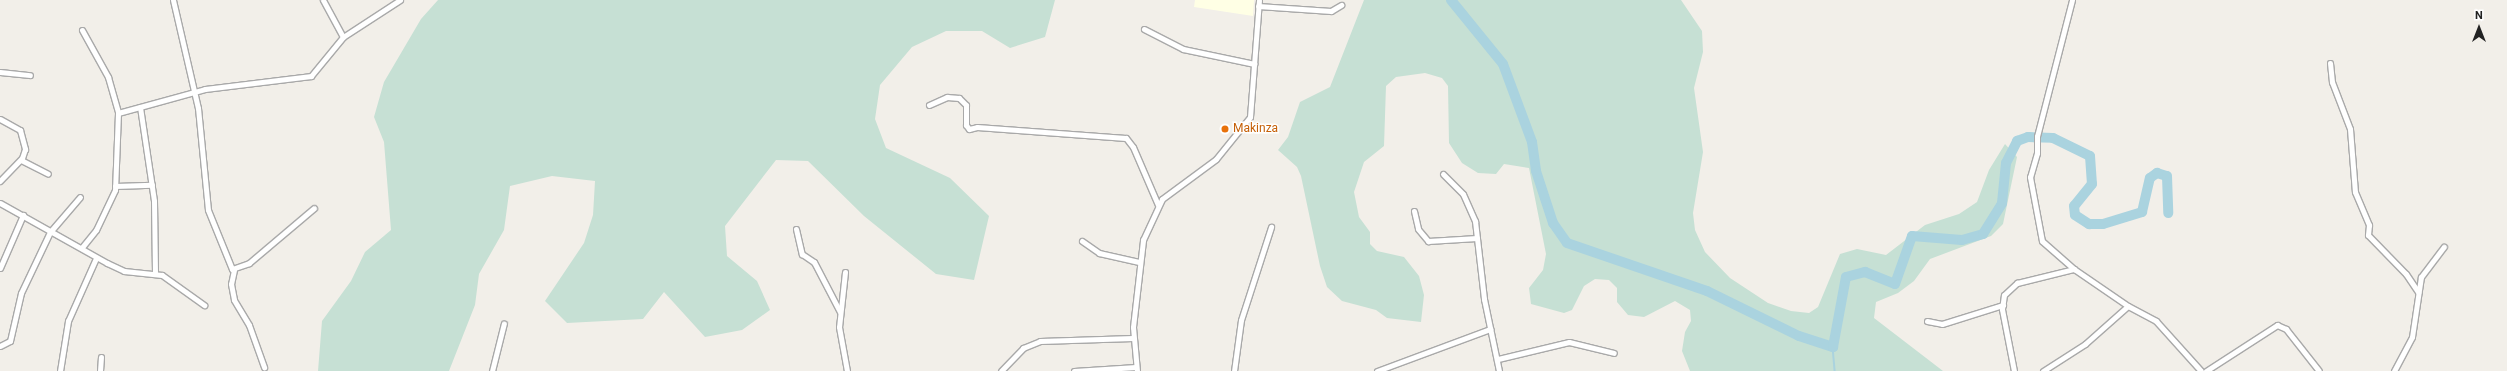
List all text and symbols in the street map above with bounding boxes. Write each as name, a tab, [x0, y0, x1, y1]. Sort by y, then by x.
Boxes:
north arrow	[2459, 8, 2499, 48]
text: N	[2475, 9, 2483, 22]
place label: Makinza	[1233, 122, 1278, 136]
marker: Makinza	[1220, 124, 1230, 134]

